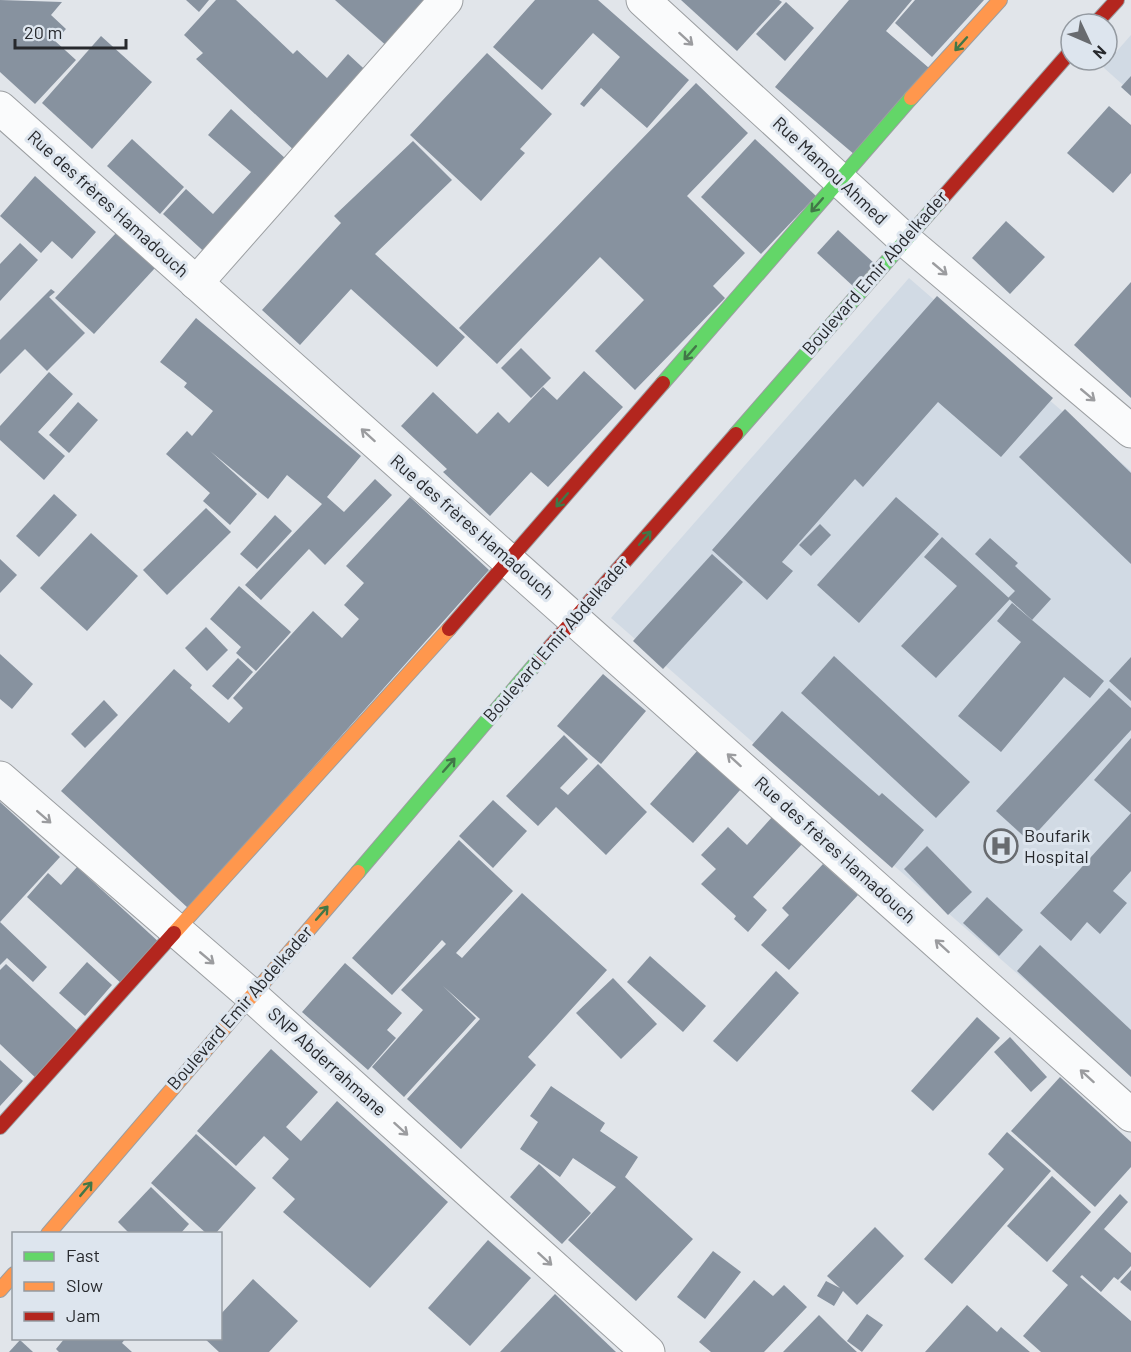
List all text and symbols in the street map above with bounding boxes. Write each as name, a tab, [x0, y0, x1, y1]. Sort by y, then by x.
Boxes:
scale bar	[15, 12, 126, 50]
north arrow	[1059, 12, 1119, 72]
text: 20 m	[24, 21, 62, 43]
one-way arrow	[679, 32, 694, 47]
one-way arrow	[954, 36, 968, 51]
text: N	[1090, 42, 1111, 63]
street label: Rue Mamou Ahmed	[769, 112, 893, 229]
street label: Rue des frères Hamadouch	[23, 125, 194, 281]
street label: Boulevard Emir Abdelkader	[797, 185, 952, 359]
one-way arrow	[810, 197, 824, 212]
one-way arrow	[932, 262, 947, 276]
one-way arrow	[683, 345, 697, 360]
one-way arrow	[1080, 388, 1095, 402]
one-way arrow	[361, 428, 376, 442]
street label: Rue des frères Hamadouch	[386, 449, 559, 603]
one-way arrow	[556, 492, 569, 508]
one-way arrow	[638, 530, 651, 546]
street label: Boulevard Emir Abdelkader	[478, 552, 633, 726]
one-way arrow	[727, 753, 742, 767]
one-way arrow	[442, 757, 455, 773]
street label: Rue des frères Hamadouch	[750, 771, 921, 927]
one-way arrow	[36, 810, 52, 823]
place label: Boufarik Hospital	[1024, 824, 1090, 867]
hospital icon: Boufarik Hospital	[983, 828, 1019, 864]
one-way arrow	[315, 905, 328, 921]
street label: Boulevard Emir Abdelkader	[162, 920, 317, 1094]
one-way arrow	[935, 939, 950, 953]
one-way arrow	[199, 951, 214, 965]
street label: SNP Abderrahmane	[264, 1002, 391, 1120]
one-way arrow	[1080, 1069, 1095, 1083]
one-way arrow	[393, 1122, 408, 1136]
one-way arrow	[79, 1182, 93, 1197]
legend	[12, 1232, 222, 1340]
text: Fast	[66, 1244, 100, 1266]
one-way arrow	[538, 1252, 553, 1266]
text: Slow	[66, 1274, 103, 1296]
text: Jam	[66, 1304, 100, 1326]

